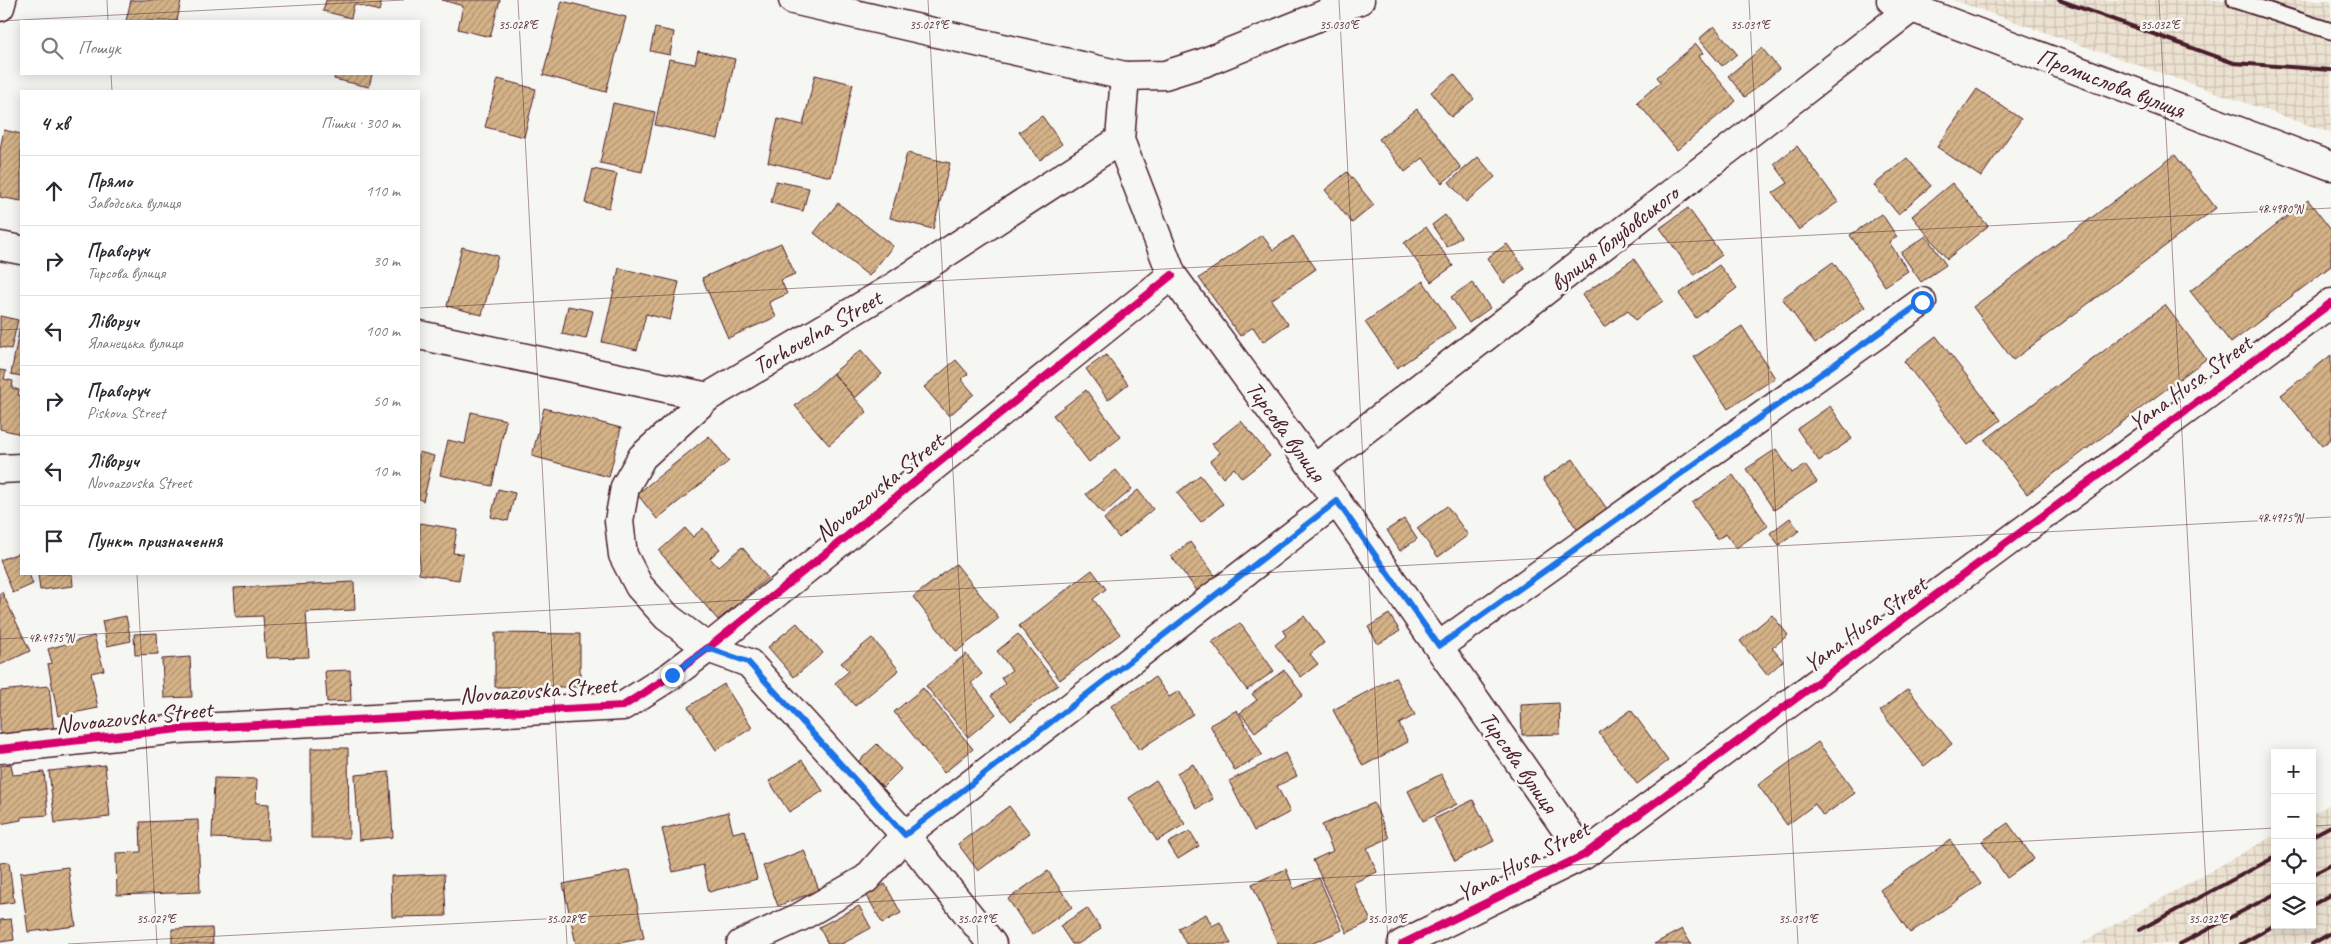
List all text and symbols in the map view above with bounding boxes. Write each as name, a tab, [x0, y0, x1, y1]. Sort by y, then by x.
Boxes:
text: 35.028°E	[498, 17, 539, 33]
text: 35.029°E	[909, 17, 950, 33]
text: 35.030°E	[1319, 17, 1360, 33]
text: 35.031°E	[1730, 17, 1771, 33]
text: 35.032°E	[2140, 17, 2181, 33]
search box	[20, 20, 420, 75]
icon: search	[38, 34, 66, 62]
text: Пошук	[78, 36, 120, 60]
street label: Промислова вулиця	[2033, 41, 2190, 125]
text: 4 хв	[40, 110, 69, 136]
text: Пішки · 300 m	[321, 113, 400, 133]
text: Прямо	[87, 169, 132, 193]
icon: ahead	[40, 177, 68, 205]
street label: вулиця Голубовського	[1543, 177, 1686, 298]
text: 110 m	[366, 181, 400, 201]
text: Заводська вулиця	[87, 193, 180, 213]
text: 48.4980°N	[2257, 201, 2304, 217]
text: Праворуч	[87, 239, 149, 263]
icon: right	[40, 247, 68, 275]
text: 30 m	[373, 251, 400, 271]
text: Тирсова вулиця	[87, 263, 165, 283]
street label: Torhovelna Street	[747, 282, 889, 381]
route start	[1911, 291, 1934, 314]
text: Ліворуч	[87, 309, 139, 333]
icon: left	[40, 317, 68, 345]
text: 100 m	[366, 321, 400, 341]
street label: Yana Husa Street	[2122, 327, 2259, 438]
text: Яланецька вулиця	[87, 333, 183, 353]
street label: Тирсова вулиця	[1239, 375, 1334, 489]
text: Праворуч	[87, 379, 149, 403]
icon: right	[40, 387, 68, 415]
text: 50 m	[373, 391, 400, 411]
text: Piskova Street	[87, 403, 165, 423]
street label: Novoazovska Street	[808, 425, 951, 548]
text: Ліворуч	[87, 449, 139, 473]
icon: left	[40, 457, 68, 485]
text: 10 m	[373, 461, 400, 481]
text: Novoazovska Street	[87, 473, 192, 493]
text: 48.4975°N	[2257, 510, 2304, 526]
icon: arrive	[40, 527, 68, 555]
text: Пункт призначення	[87, 529, 222, 553]
street label: Yana Husa Street	[1797, 568, 1934, 679]
text: 48.4975°N	[28, 630, 75, 646]
route end	[661, 664, 684, 687]
street label: Novoazovska Street	[458, 669, 620, 710]
street label: Novoazovska Street	[54, 694, 216, 740]
street label: Тирсова вулиця	[1473, 705, 1566, 820]
map controls	[2271, 749, 2316, 929]
button: +	[2271, 749, 2316, 794]
button: −	[2271, 794, 2316, 839]
street label: Yana Husa Street	[1452, 813, 1596, 908]
button: locate	[2271, 839, 2316, 884]
button: layers	[2271, 884, 2316, 929]
text: 35.027°E	[136, 911, 177, 927]
text: 35.028°E	[546, 911, 587, 927]
text: 35.029°E	[957, 911, 998, 927]
text: 35.030°E	[1367, 911, 1408, 927]
text: 35.031°E	[1778, 911, 1819, 927]
text: 35.032°E	[2188, 911, 2229, 927]

